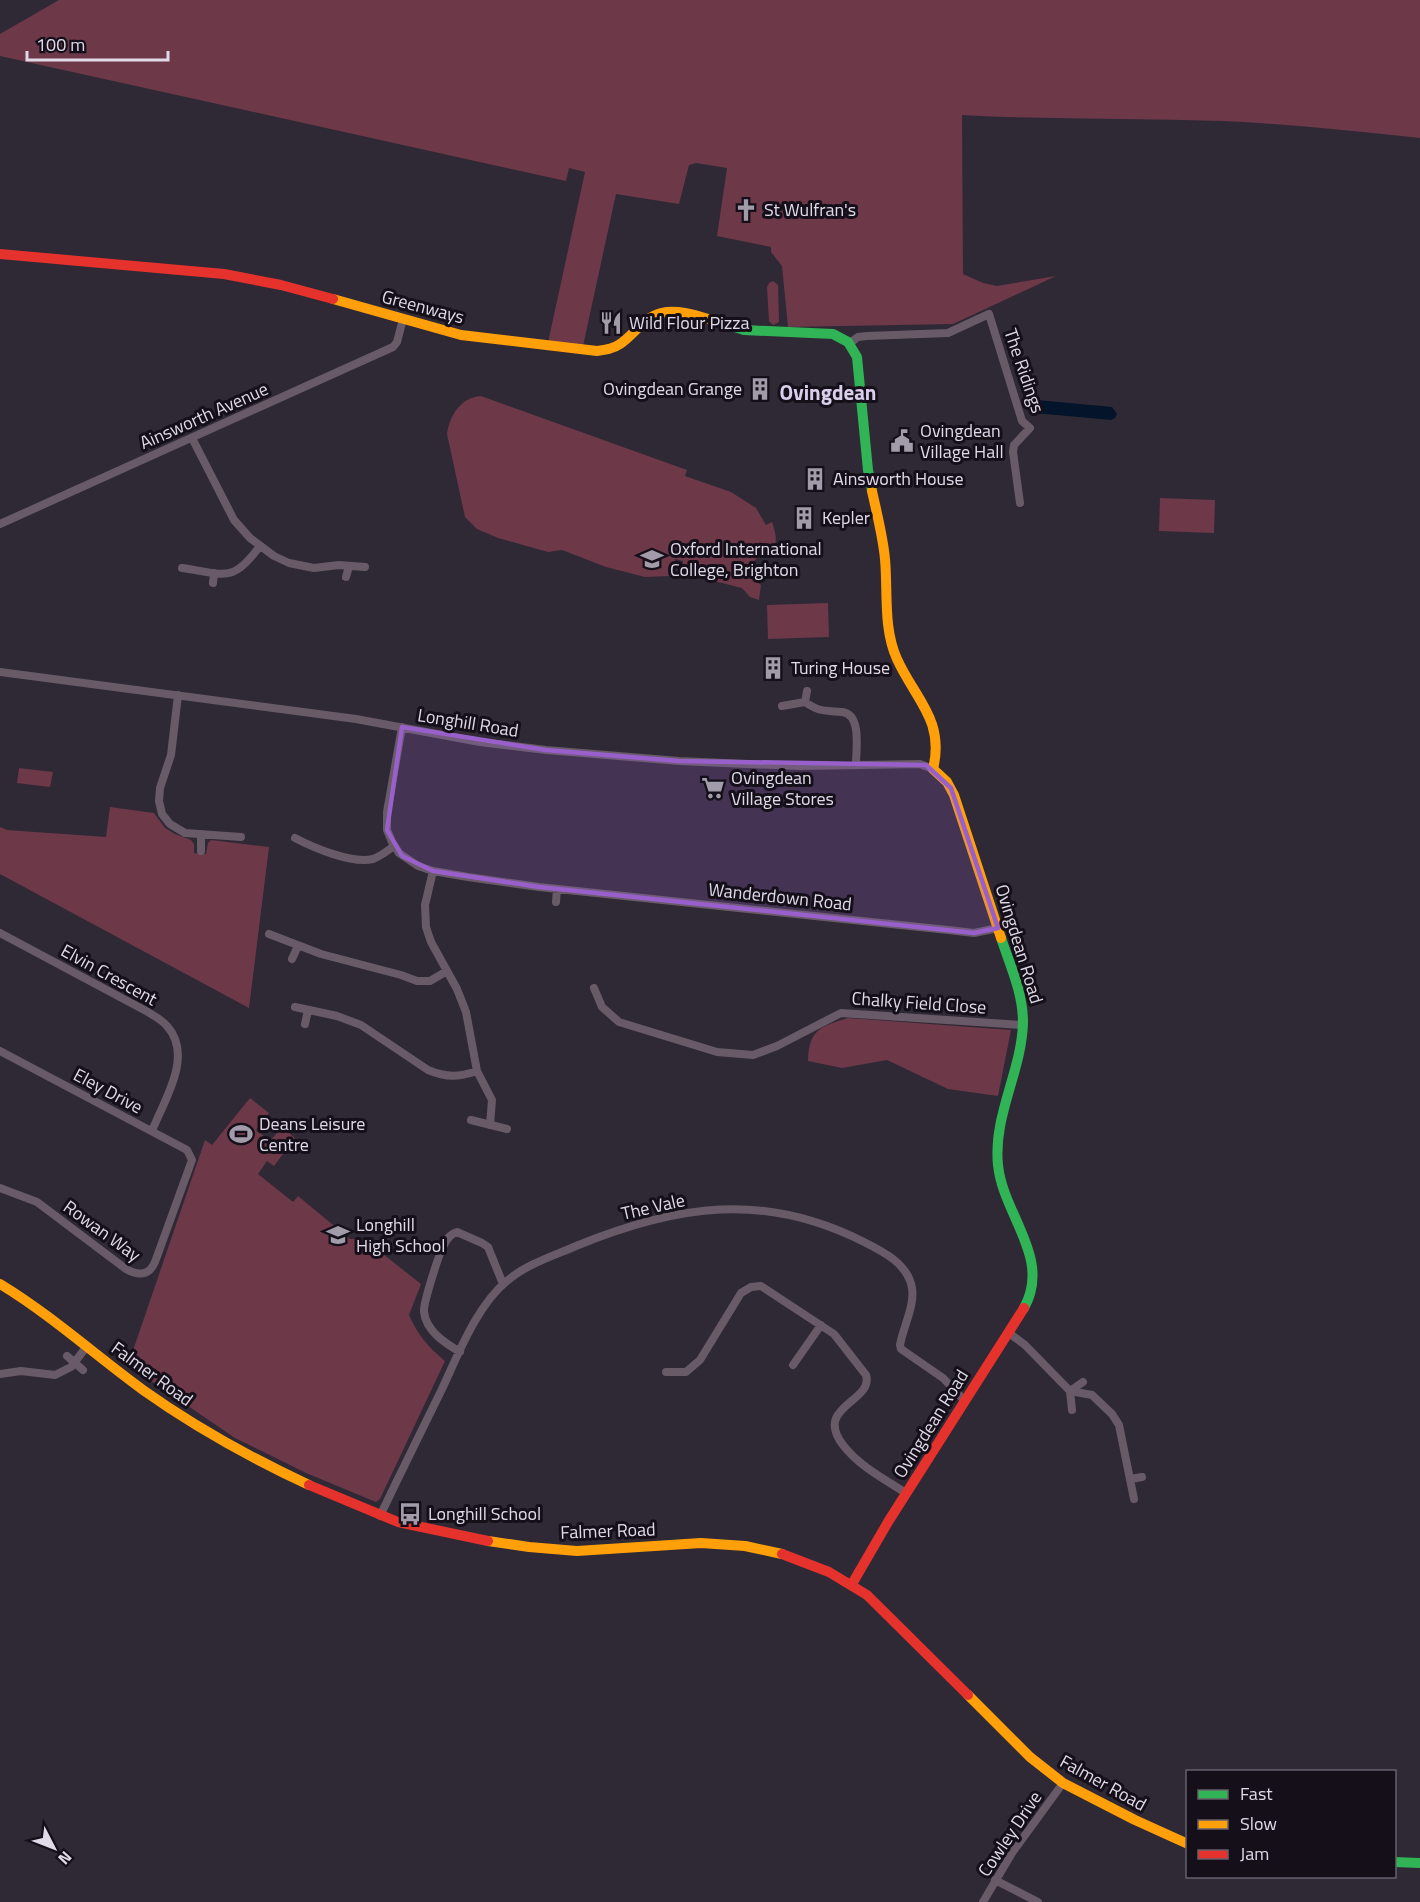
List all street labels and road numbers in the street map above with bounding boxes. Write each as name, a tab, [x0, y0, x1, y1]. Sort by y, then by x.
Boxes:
street label: Greenways	[379, 283, 467, 330]
street label: The Ridings	[997, 325, 1052, 417]
street label: Ainsworth Avenue	[135, 375, 272, 456]
street label: Longhill Road	[416, 701, 520, 744]
street label: Wanderdown Road	[707, 876, 853, 917]
street label: Ovingdean Road	[988, 881, 1050, 1007]
street label: Elvin Crescent	[56, 937, 163, 1012]
street label: Chalky Field Close	[851, 984, 987, 1021]
street label: Eley Drive	[69, 1061, 148, 1120]
street label: The Vale	[618, 1186, 687, 1227]
street label: Rowan Way	[58, 1193, 147, 1268]
street label: Falmer Road	[106, 1335, 199, 1413]
street label: Ovingdean Road	[886, 1364, 975, 1483]
street label: Falmer Road	[560, 1515, 656, 1546]
street label: Falmer Road	[1055, 1748, 1151, 1817]
street label: Cowley Drive	[971, 1786, 1048, 1882]

